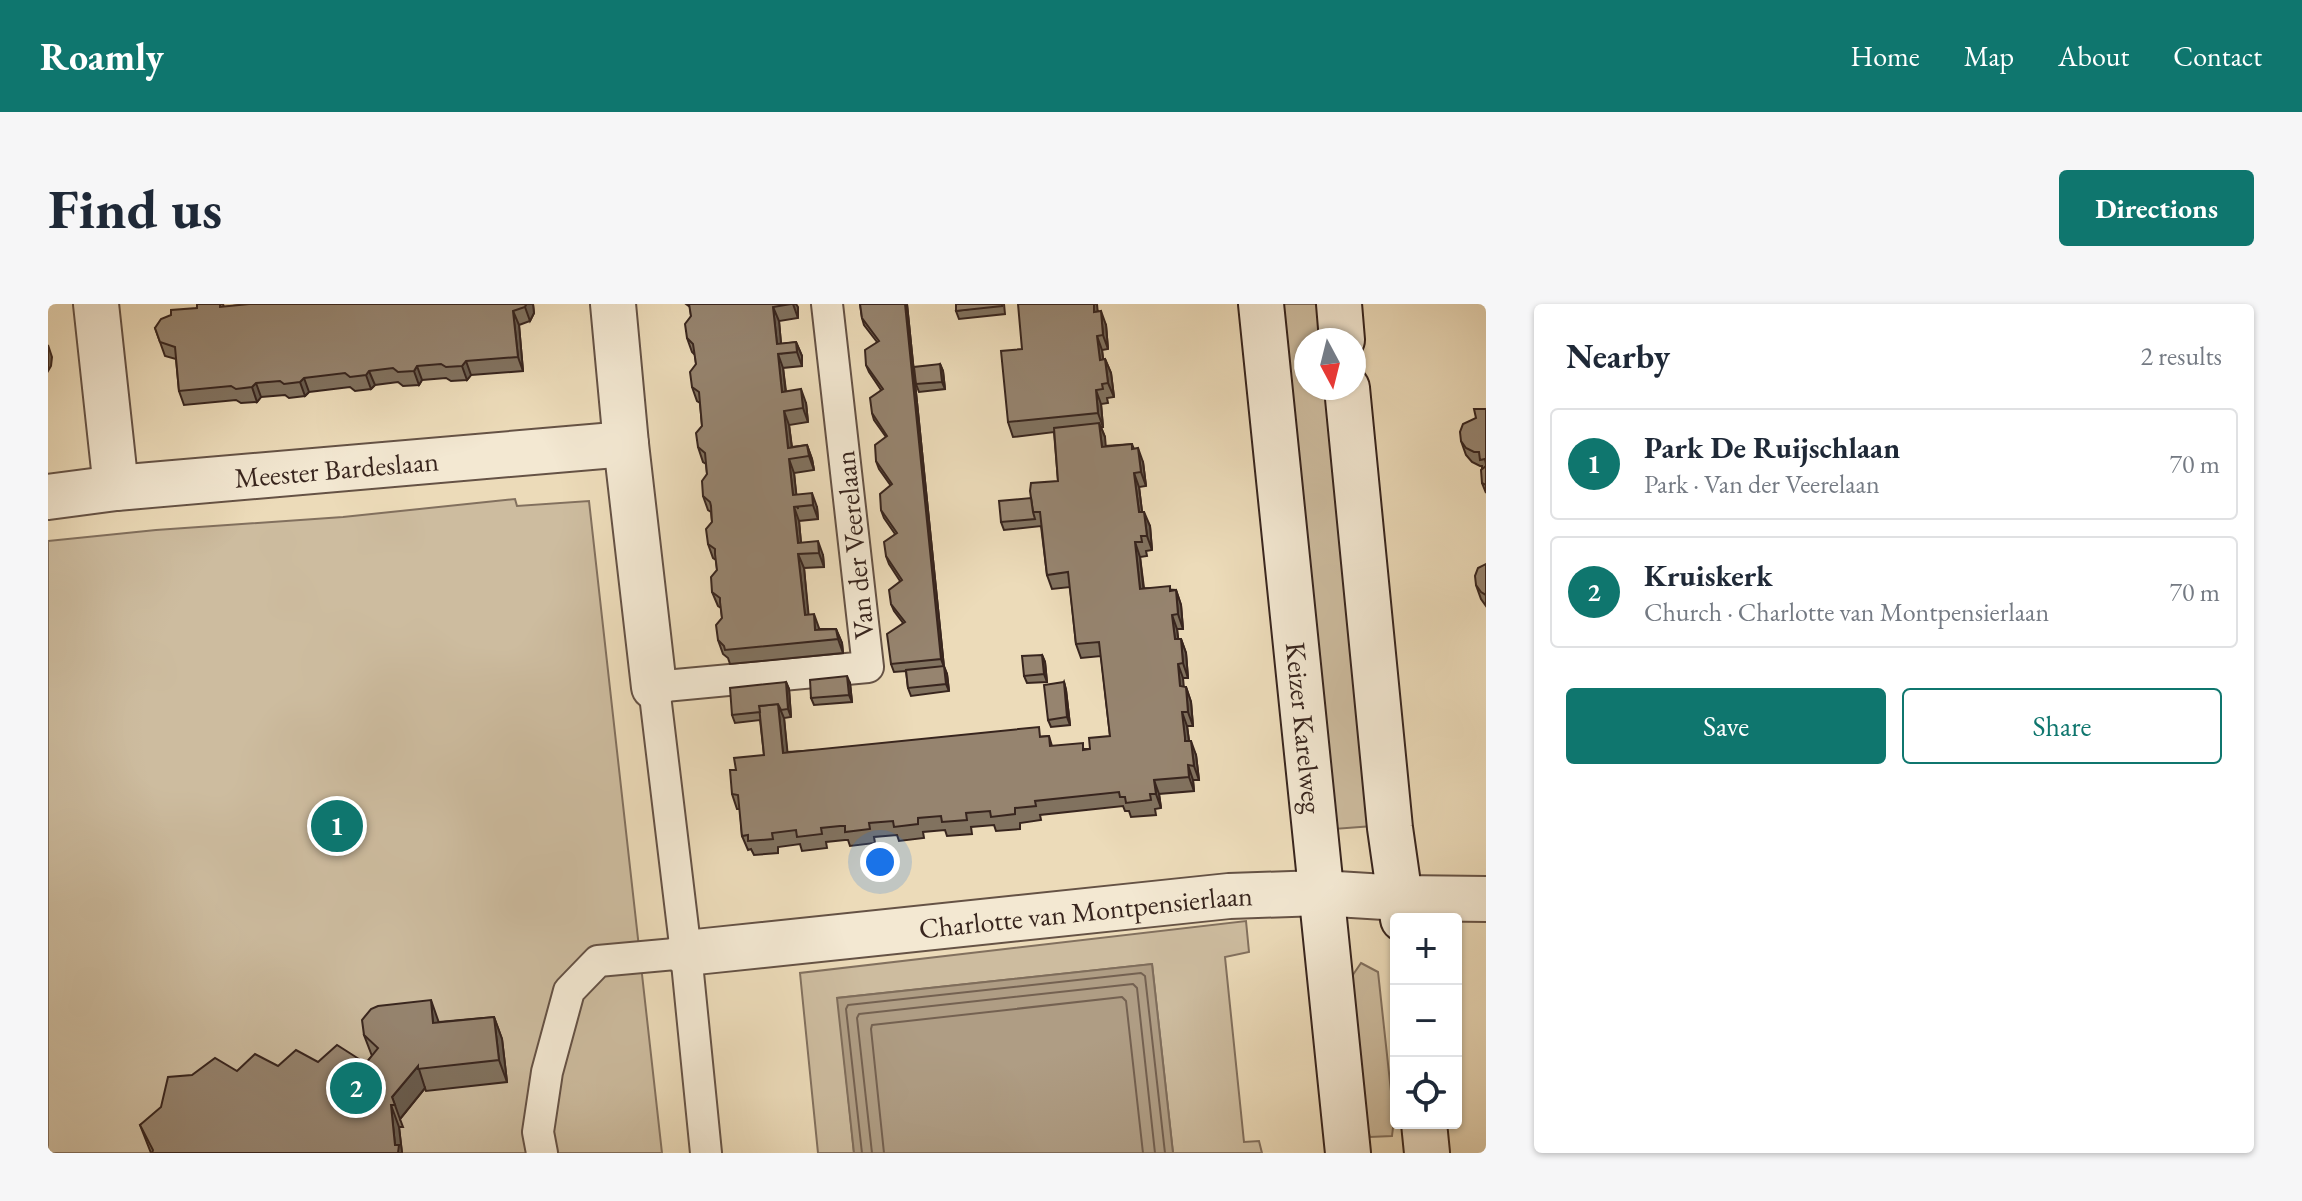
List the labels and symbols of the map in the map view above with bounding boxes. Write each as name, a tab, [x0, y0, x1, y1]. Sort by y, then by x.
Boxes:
north arrow	[1294, 328, 1366, 400]
street label: Meester Bardeslaan	[233, 442, 440, 496]
street label: Van der Veerelaan	[826, 449, 882, 641]
street label: Keizer Karelweg	[1278, 640, 1331, 816]
pin: 1	[311, 796, 363, 856]
your location	[860, 842, 900, 882]
street label: Charlotte van Montpensierlaan	[917, 877, 1254, 946]
pin: 2	[330, 1058, 382, 1118]

